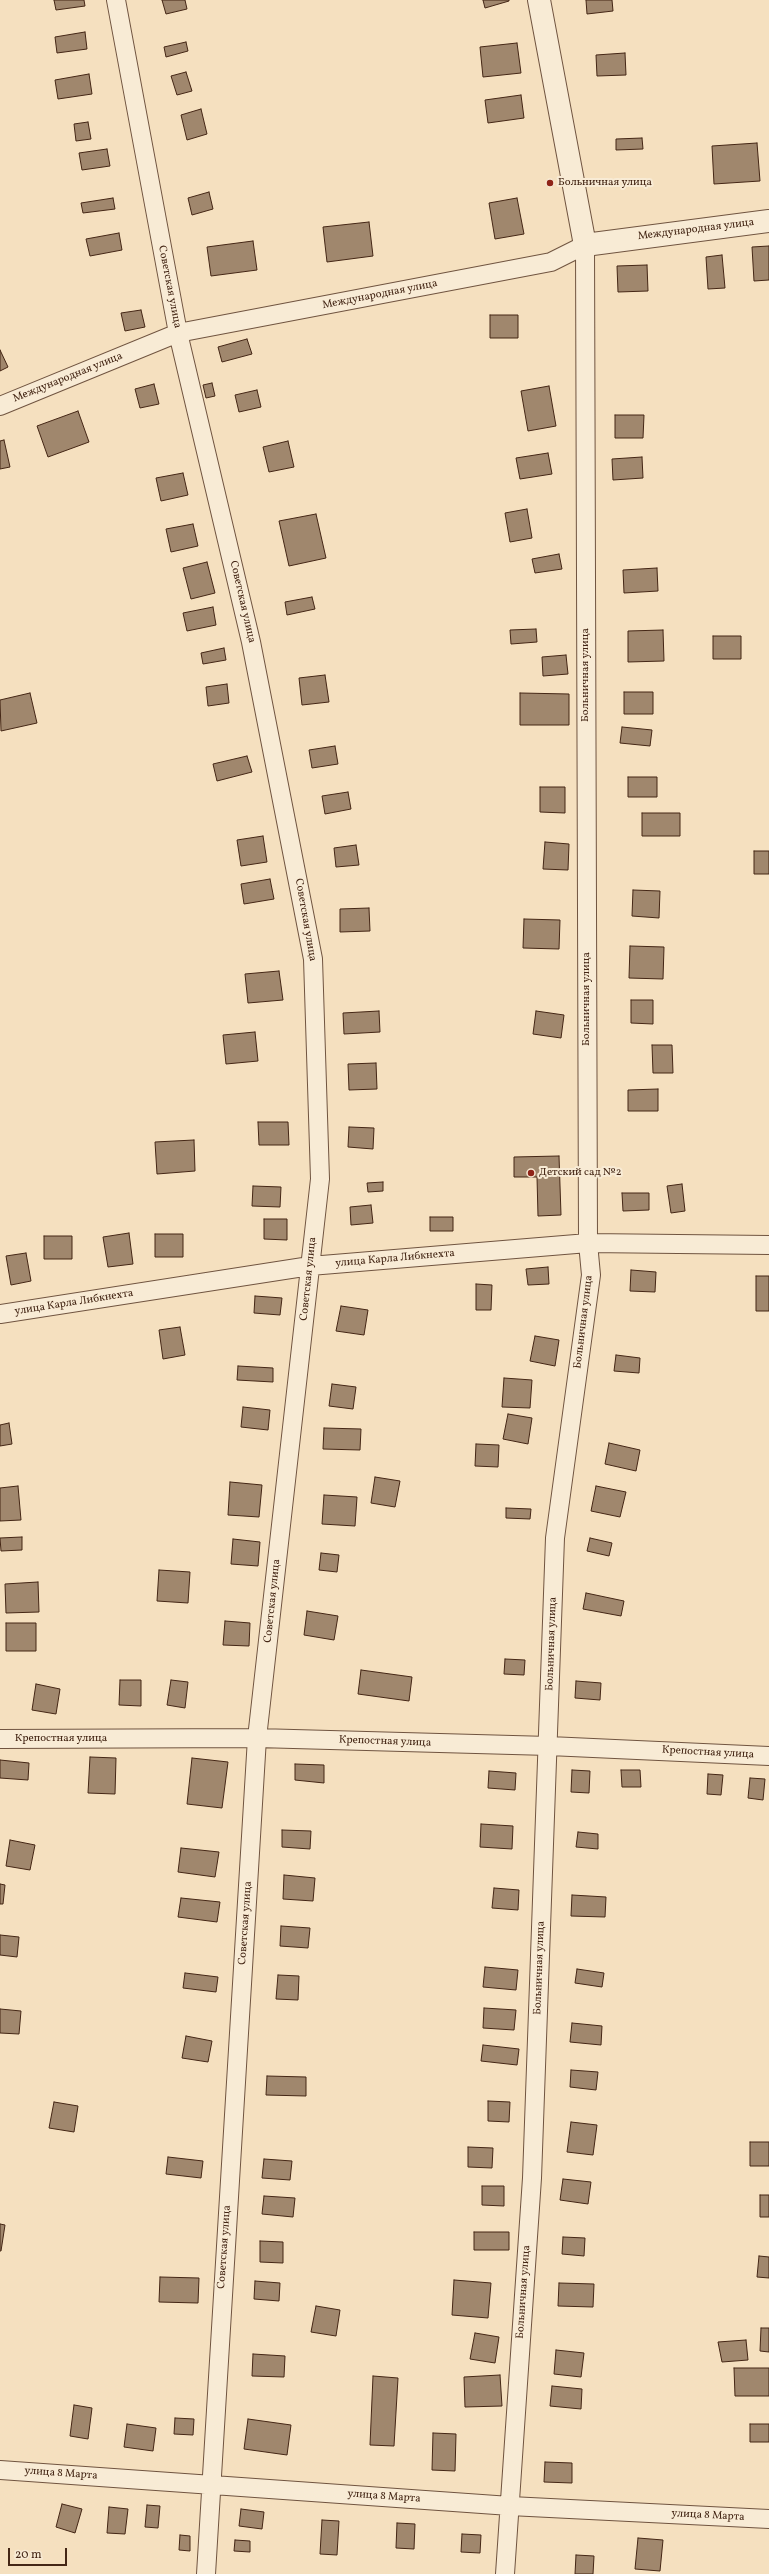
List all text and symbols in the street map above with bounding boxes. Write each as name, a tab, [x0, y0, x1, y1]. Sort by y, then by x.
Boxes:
place label: Больничная улица	[558, 176, 652, 190]
marker: Больничная улица	[545, 178, 555, 188]
street label: Международная улица	[637, 216, 755, 244]
street label: Советская улица	[154, 244, 184, 330]
street label: Международная улица	[321, 277, 439, 313]
street label: Международная улица	[11, 350, 125, 406]
street label: Советская улица	[226, 560, 258, 644]
street label: Больничная улица	[579, 628, 593, 722]
street label: Советская улица	[291, 877, 319, 963]
street label: Больничная улица	[580, 952, 594, 1046]
place label: Детский сад №2	[539, 1166, 622, 1180]
marker: Детский сад №2	[526, 1168, 536, 1178]
street label: Советская улица	[298, 1236, 320, 1322]
street label: улица Карла Либкнехта	[335, 1247, 455, 1271]
street label: Больничная улица	[572, 1275, 596, 1369]
street label: улица Карла Либкнехта	[14, 1287, 134, 1319]
street label: Советская улица	[262, 1558, 284, 1644]
street label: Больничная улица	[544, 1597, 560, 1691]
street label: Крепостная улица	[15, 1732, 107, 1746]
street label: Крепостная улица	[339, 1734, 431, 1750]
street label: Крепостная улица	[661, 1744, 755, 1762]
street label: Советская улица	[236, 1881, 256, 1965]
street label: Больничная улица	[532, 1921, 548, 2015]
street label: Советская улица	[215, 2205, 235, 2289]
street label: Больничная улица	[514, 2245, 534, 2339]
street label: улица 8 Марта	[24, 2465, 98, 2483]
street label: улица 8 Марта	[347, 2488, 421, 2506]
street label: улица 8 Марта	[671, 2507, 745, 2525]
scale bar	[10, 2540, 69, 2566]
text: 20 m	[15, 2547, 42, 2563]

